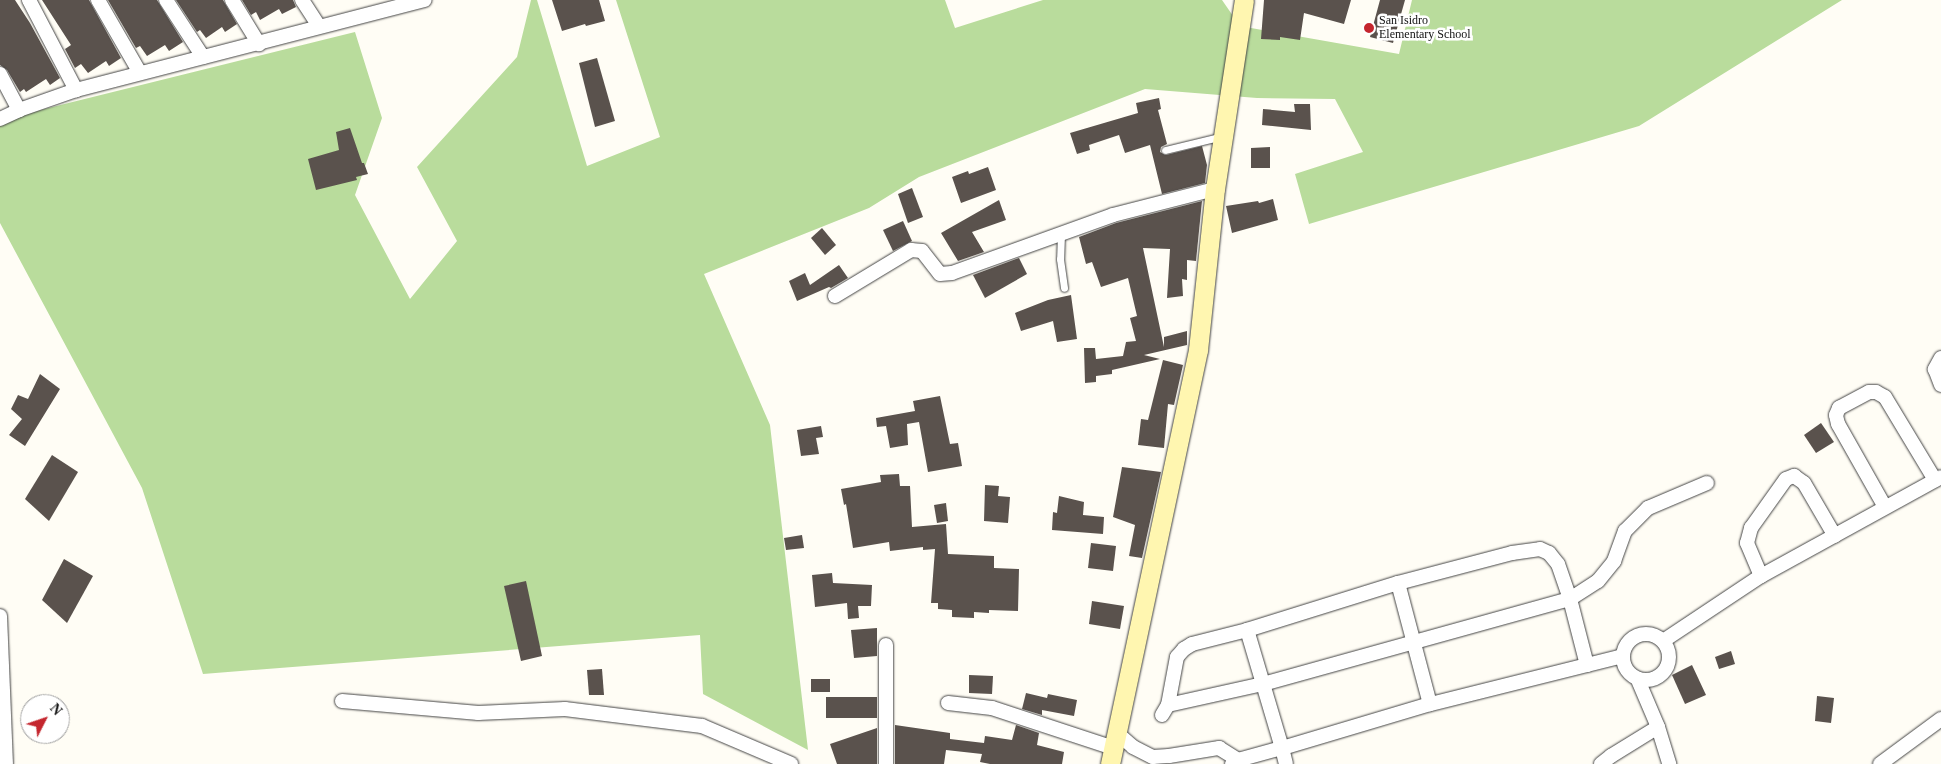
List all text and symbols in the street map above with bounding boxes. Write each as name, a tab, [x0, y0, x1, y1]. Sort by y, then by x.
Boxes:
place label: San Isidro Elementary School	[1379, 14, 1471, 42]
marker: San Isidro Elementary School	[1363, 22, 1375, 34]
north arrow	[20, 694, 70, 744]
text: N	[47, 701, 65, 718]

